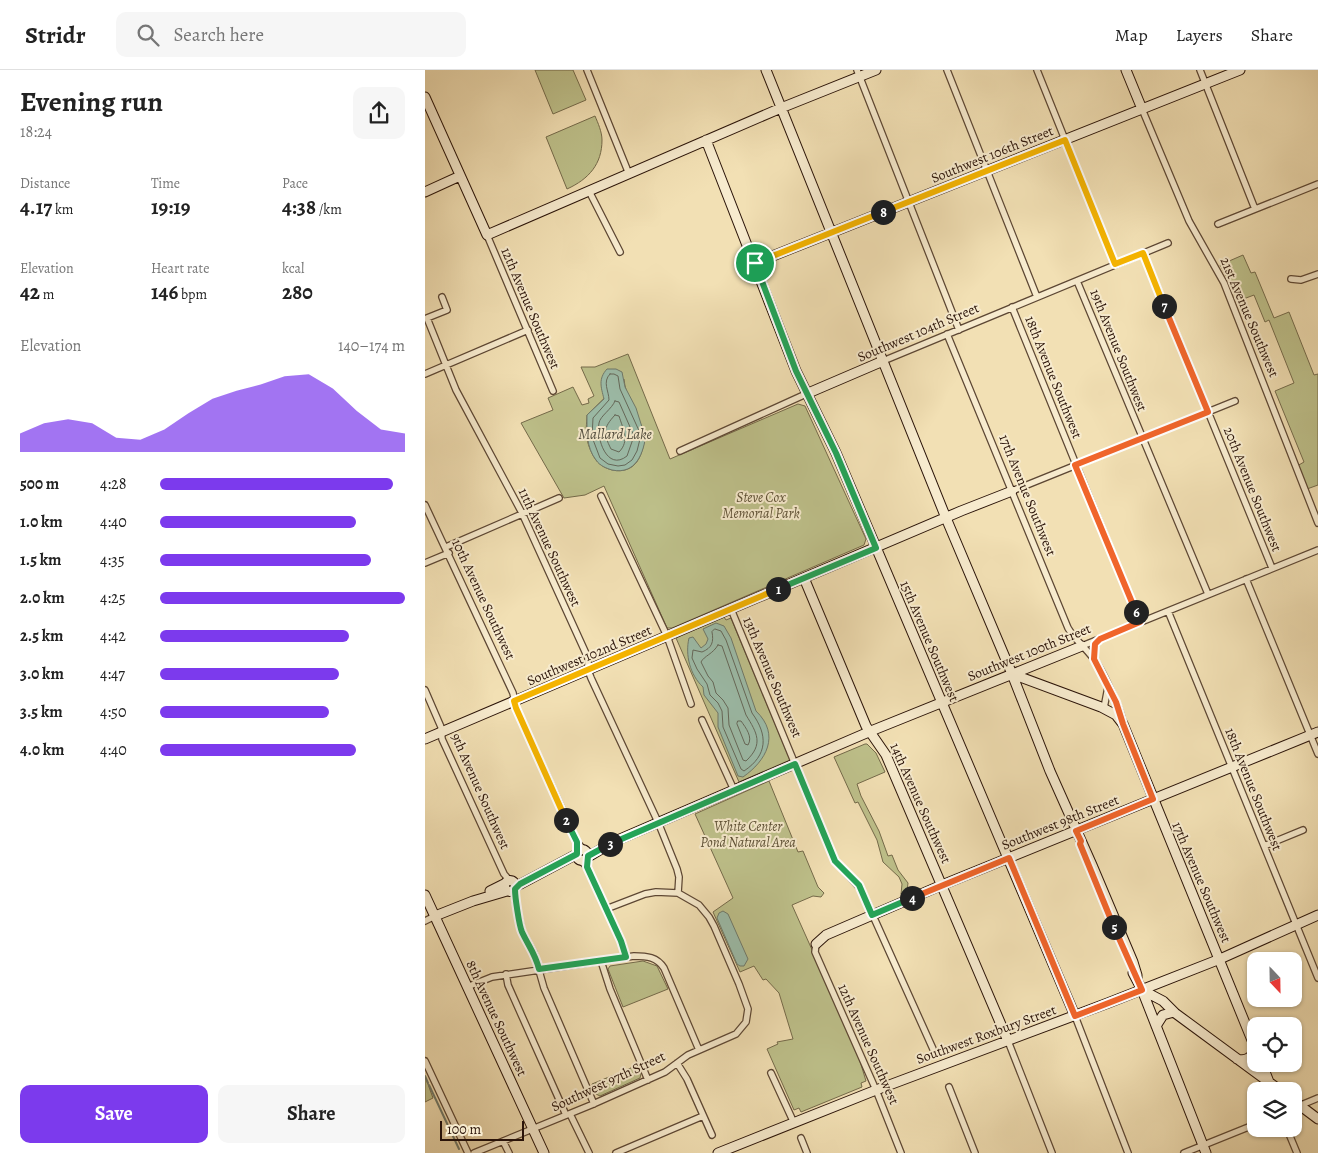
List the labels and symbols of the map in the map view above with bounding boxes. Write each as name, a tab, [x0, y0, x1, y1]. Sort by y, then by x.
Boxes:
street label: Southwest 106th Street	[928, 121, 1057, 188]
pin: 8	[871, 200, 895, 224]
pin	[734, 242, 776, 284]
street label: 12th Avenue Southwest	[496, 244, 565, 372]
street label: 21st Avenue Southwest	[1216, 254, 1284, 380]
street label: 19th Avenue Southwest	[1085, 286, 1152, 414]
pin: 7	[1151, 294, 1177, 318]
street label: Southwest 104th Street	[854, 298, 982, 367]
street label: 18th Avenue Southwest	[1020, 313, 1087, 442]
water label: Mallard Lake	[578, 424, 652, 444]
street label: 20th Avenue Southwest	[1219, 424, 1286, 555]
street label: 17th Avenue Southwest	[994, 432, 1061, 559]
street label: 11th Avenue Southwest	[514, 485, 585, 610]
park label: Steve Cox Memorial Park	[722, 488, 800, 523]
street label: 10th Avenue Southwest	[447, 536, 520, 663]
pin: 1	[765, 576, 791, 602]
street label: 15th Avenue Southwest	[895, 578, 964, 705]
pin: 6	[1123, 600, 1149, 624]
street label: 13th Avenue Southwest	[738, 614, 807, 741]
street label: Southwest 100th Street	[965, 619, 1094, 686]
street label: Southwest 102nd Street	[524, 620, 655, 690]
street label: 18th Avenue Southwest	[1220, 725, 1287, 854]
street label: 9th Avenue Southwest	[446, 730, 515, 853]
street label: 14th Avenue Southwest	[885, 740, 956, 867]
street label: Southwest 98th Street	[999, 790, 1122, 855]
pin: 2	[553, 808, 579, 832]
park label: White Center Pond Natural Area	[700, 817, 796, 852]
street label: 17th Avenue Southwest	[1167, 819, 1236, 946]
pin: 3	[597, 832, 623, 856]
pin: 4	[899, 886, 925, 910]
pin: 5	[1101, 914, 1127, 940]
north arrow	[1247, 952, 1303, 1008]
street label: 8th Avenue Southwest	[461, 957, 532, 1080]
street label: 12th Avenue Southwest	[833, 981, 904, 1108]
street label: Southwest Roxbury Street	[914, 1000, 1059, 1069]
street label: Southwest 97th Street	[548, 1046, 669, 1116]
scale bar	[440, 1118, 524, 1141]

